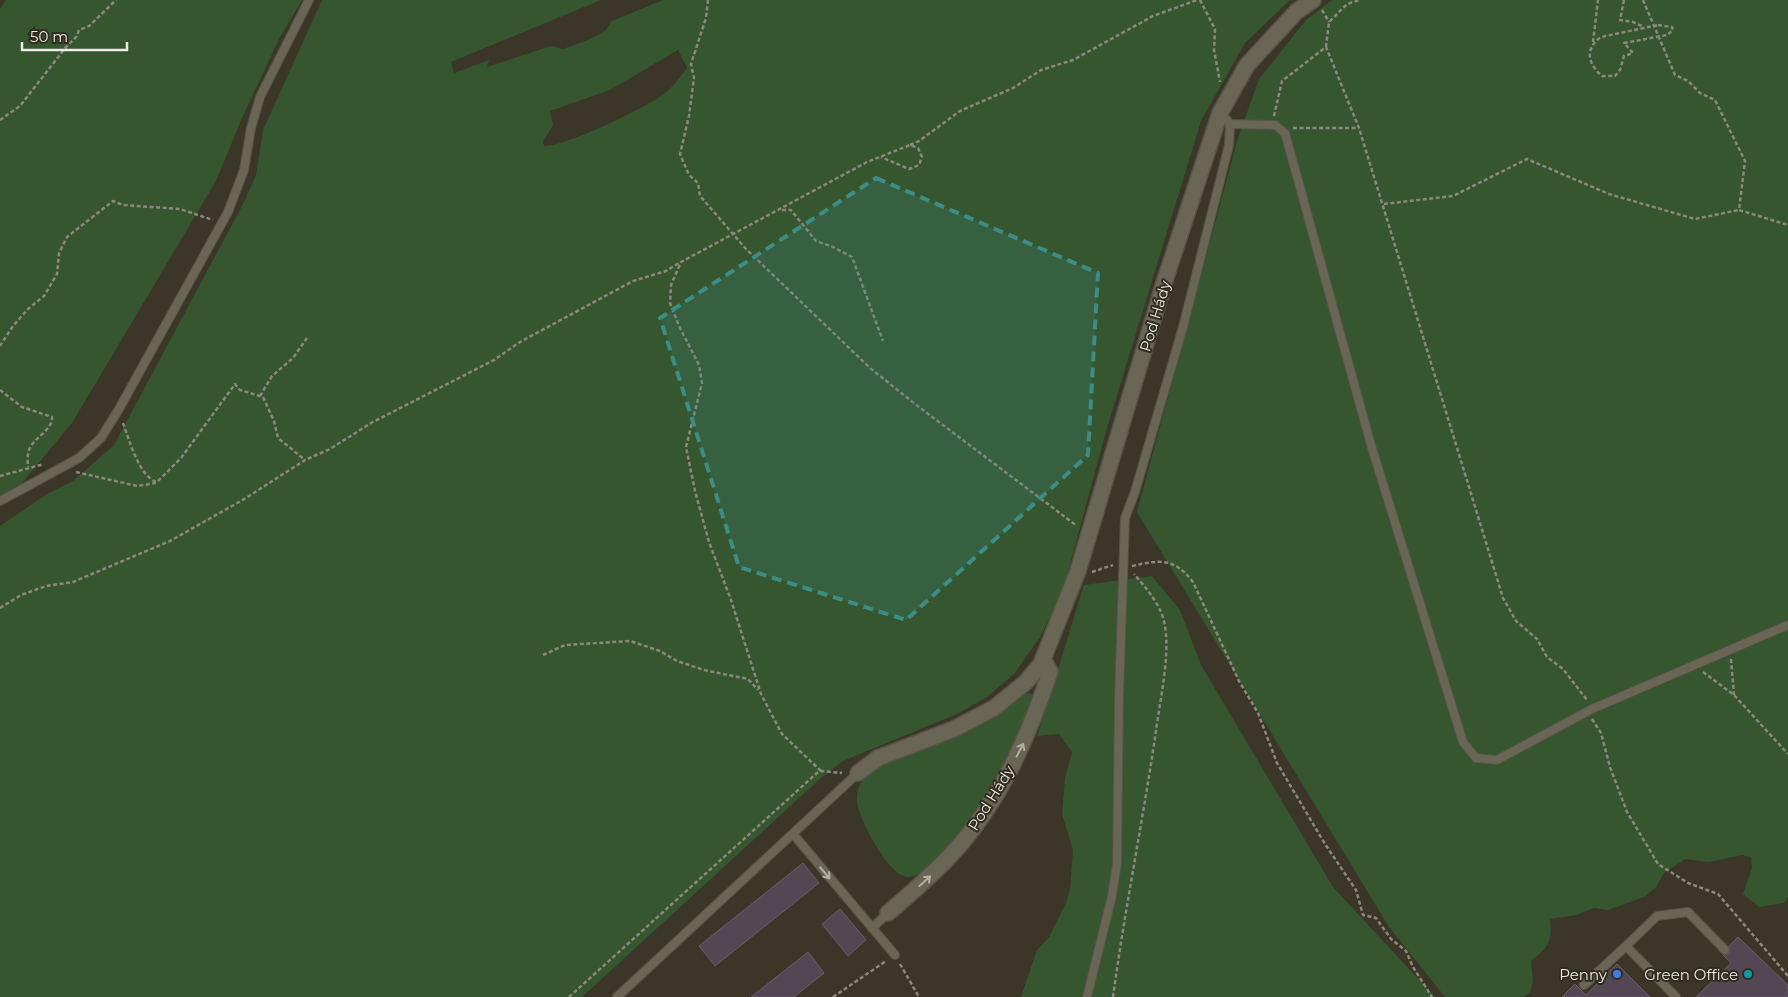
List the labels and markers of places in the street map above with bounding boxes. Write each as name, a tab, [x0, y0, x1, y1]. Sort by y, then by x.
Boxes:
place label: Penny	[1559, 965, 1608, 984]
place label: Green Office	[1644, 965, 1738, 984]
marker: Penny	[1611, 968, 1623, 980]
marker: Green Office	[1742, 968, 1754, 980]

